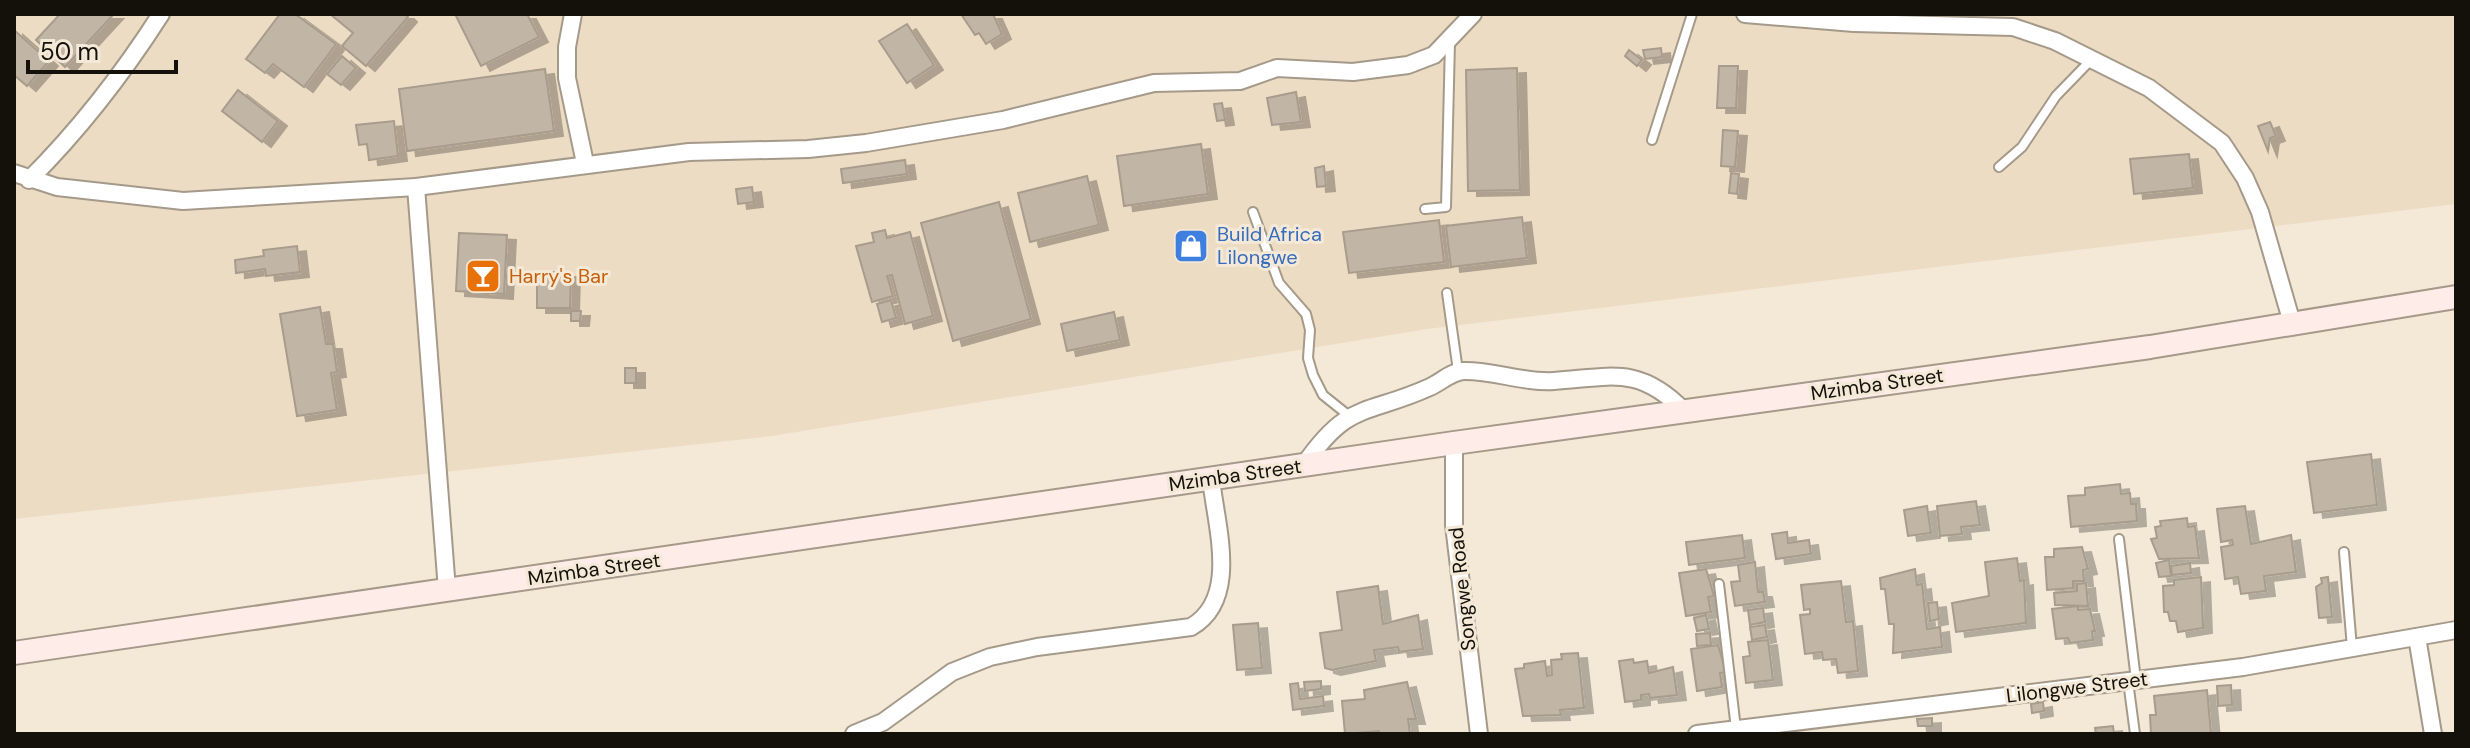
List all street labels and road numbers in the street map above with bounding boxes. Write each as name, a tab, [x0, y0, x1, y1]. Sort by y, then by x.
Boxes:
street label: Mzimba Street	[1809, 362, 1945, 406]
street label: Mzimba Street	[1167, 453, 1303, 497]
street label: Songwe Road	[1443, 526, 1481, 652]
street label: Mzimba Street	[526, 547, 662, 591]
street label: Lilongwe Street	[2005, 665, 2149, 709]

